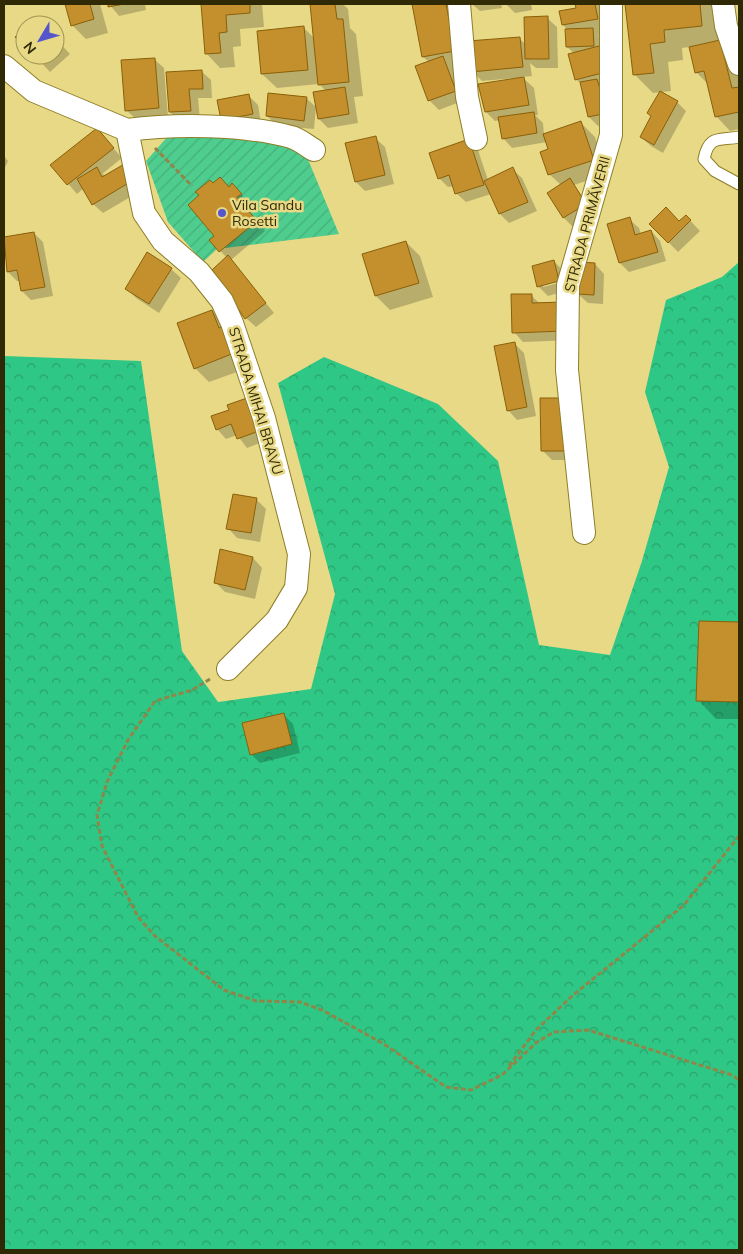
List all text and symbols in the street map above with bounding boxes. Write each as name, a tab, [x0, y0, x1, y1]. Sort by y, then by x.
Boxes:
north arrow	[15, 15, 65, 65]
text: N	[19, 38, 40, 58]
street label: STRADA PRIMĂVERII	[560, 154, 614, 294]
place label: Vila Sandu Rosetti	[232, 196, 302, 230]
marker: Vila Sandu Rosetti	[216, 207, 228, 219]
street label: STRADA MIHAI BRAVU	[225, 325, 287, 477]

